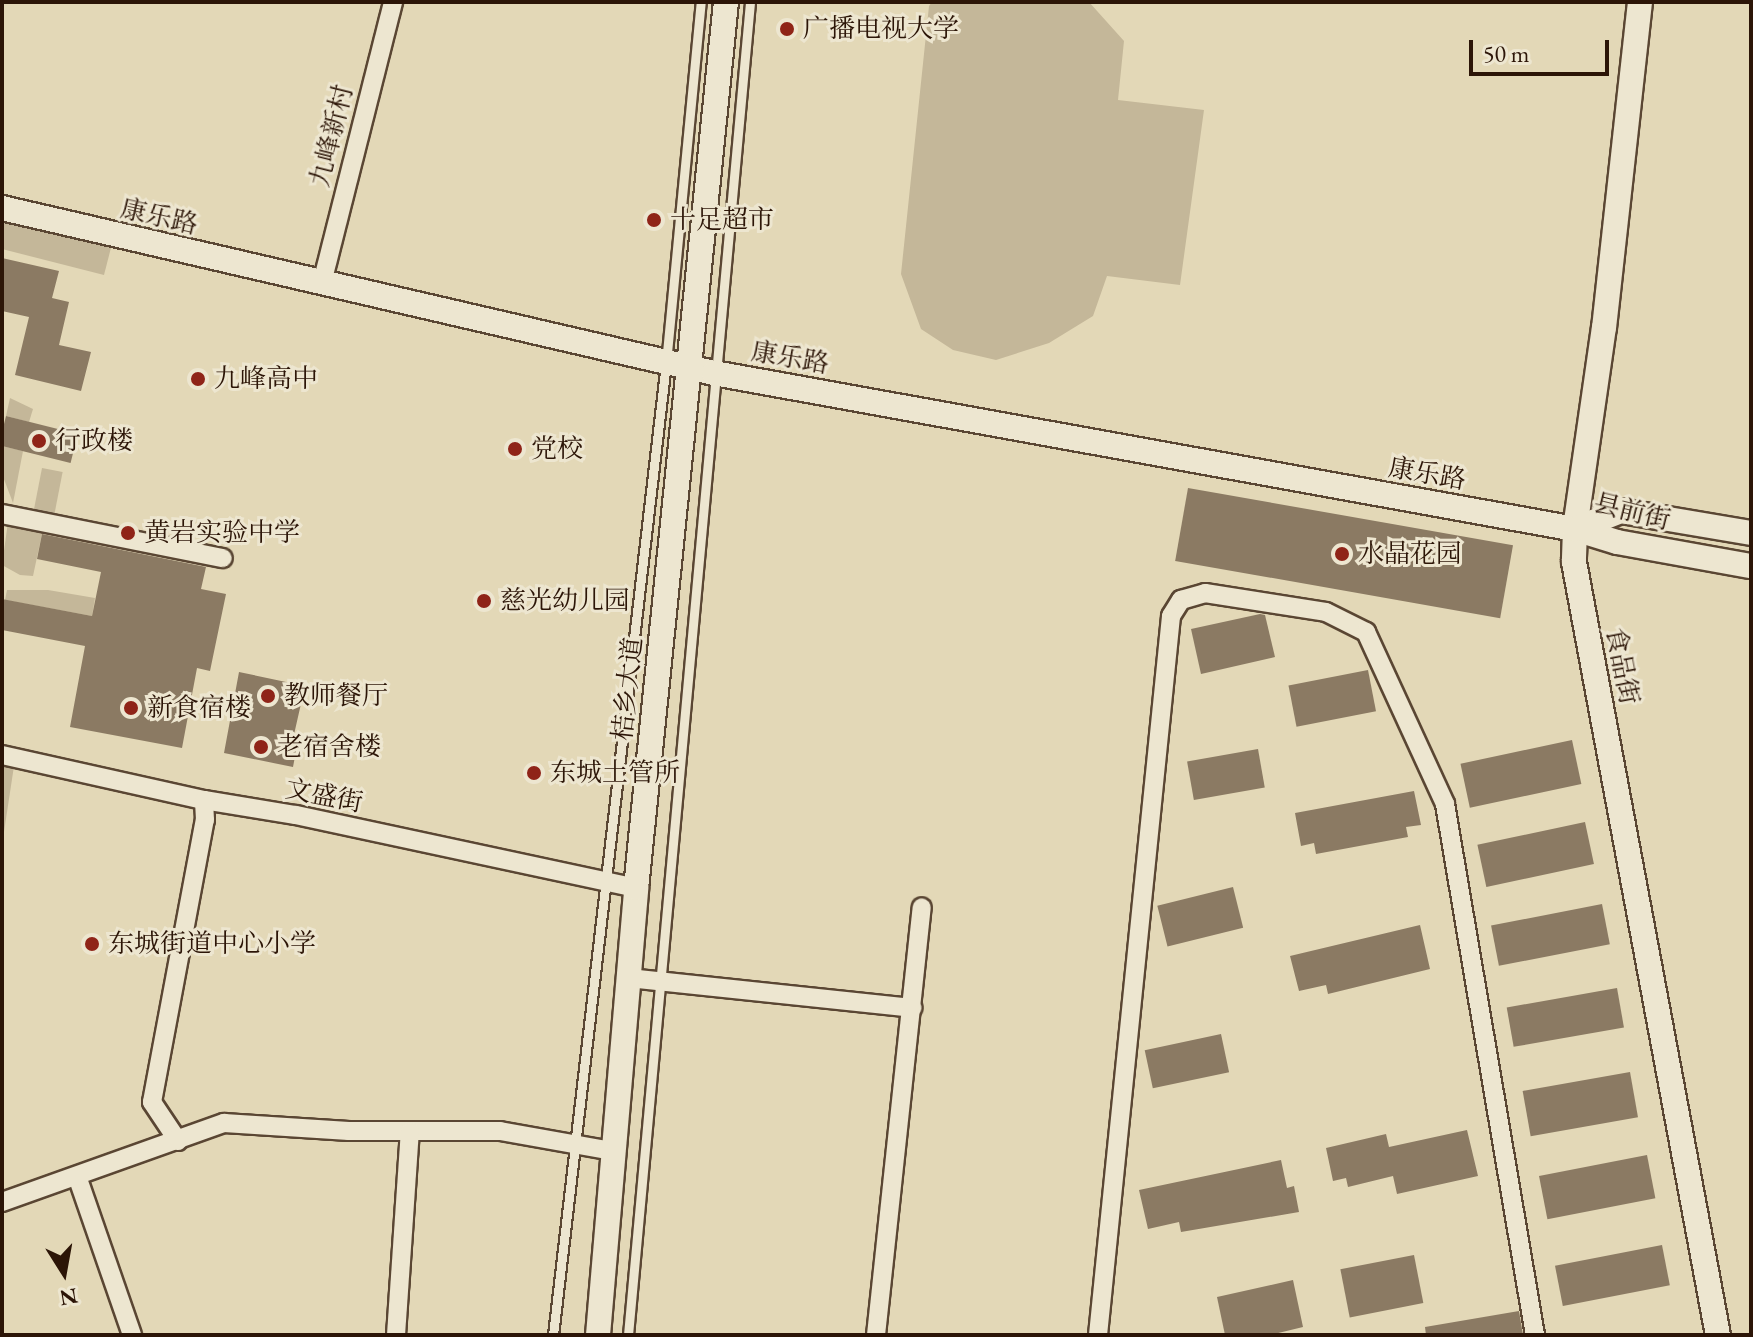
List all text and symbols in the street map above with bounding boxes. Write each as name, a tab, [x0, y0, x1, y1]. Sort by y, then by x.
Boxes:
place label: 广播电视大学	[803, 13, 959, 45]
marker: 广播电视大学	[778, 20, 796, 38]
scale bar	[1473, 24, 1613, 74]
text: 50 m	[1483, 38, 1530, 69]
street label: 九峰新村	[304, 82, 360, 190]
street label: 康乐路	[117, 193, 201, 241]
place label: 十足超市	[670, 204, 774, 236]
marker: 十足超市	[645, 211, 663, 229]
street label: 康乐路	[749, 336, 831, 380]
place label: 九峰高中	[214, 363, 318, 395]
marker: 九峰高中	[189, 370, 207, 388]
place label: 行政楼	[55, 425, 133, 457]
marker: 行政楼	[30, 432, 48, 450]
place label: 党校	[531, 433, 583, 465]
marker: 党校	[506, 440, 524, 458]
street label: 康乐路	[1386, 452, 1468, 496]
street label: 县前街	[1590, 487, 1674, 537]
place label: 黄岩实验中学	[144, 517, 300, 549]
marker: 黄岩实验中学	[119, 524, 137, 542]
place label: 水晶花园	[1358, 538, 1462, 570]
marker: 水晶花园	[1333, 545, 1351, 563]
place label: 慈光幼儿园	[500, 585, 630, 617]
marker: 慈光幼儿园	[475, 592, 493, 610]
street label: 食品街	[1599, 625, 1645, 707]
street label: 桔乡大道	[607, 636, 649, 742]
place label: 教师餐厅	[284, 680, 388, 712]
marker: 教师餐厅	[259, 687, 277, 705]
place label: 新食宿楼	[147, 692, 251, 724]
marker: 新食宿楼	[122, 699, 140, 717]
place label: 老宿舍楼	[277, 731, 381, 763]
marker: 老宿舍楼	[252, 738, 270, 756]
place label: 东城土管所	[550, 757, 680, 789]
marker: 东城土管所	[525, 764, 543, 782]
street label: 文盛街	[283, 773, 365, 819]
place label: 东城街道中心小学	[108, 928, 316, 960]
marker: 东城街道中心小学	[83, 935, 101, 953]
north arrow	[24, 1233, 104, 1313]
text: N	[57, 1281, 80, 1313]

